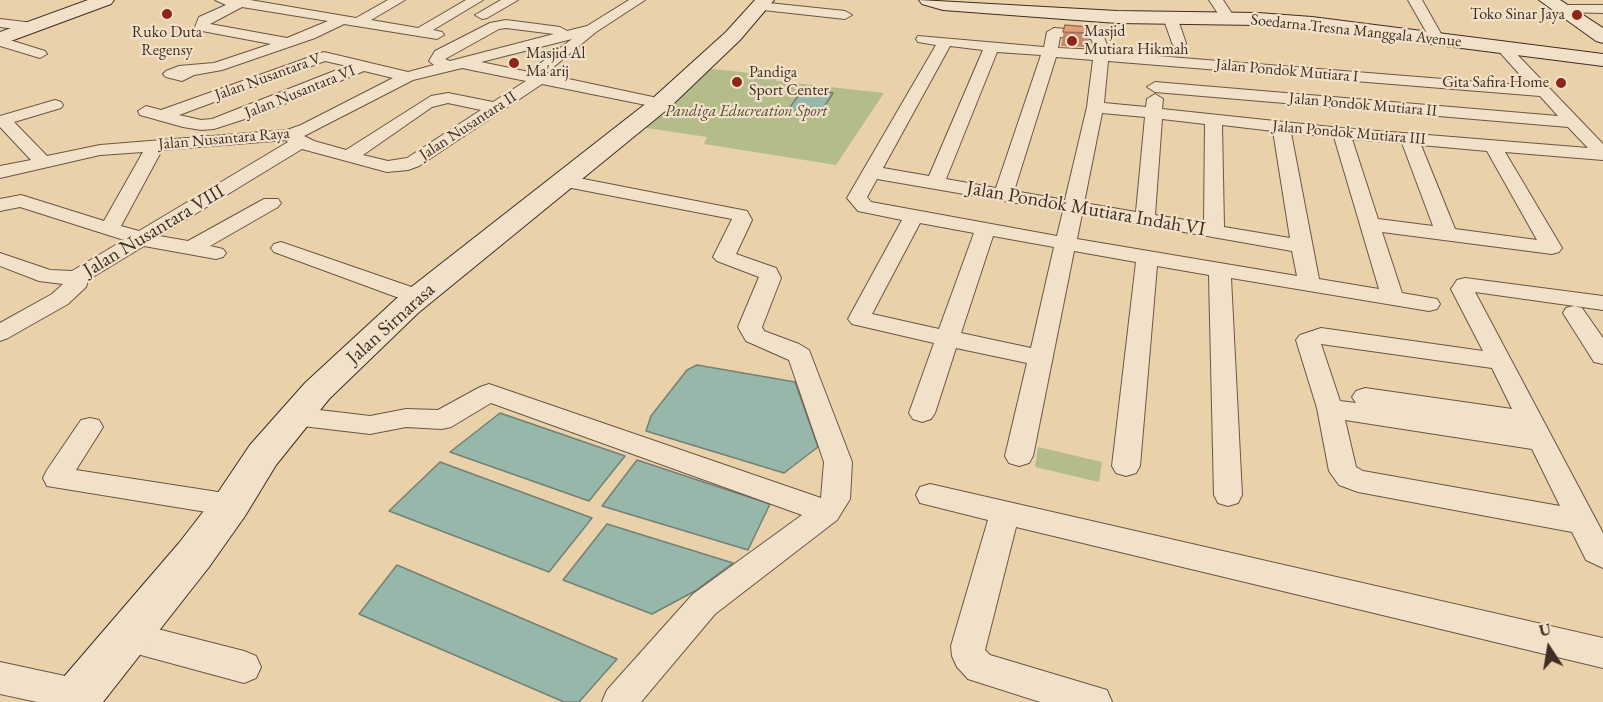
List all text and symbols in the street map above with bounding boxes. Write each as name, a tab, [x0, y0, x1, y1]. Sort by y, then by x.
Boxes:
place label: Toko Sinar Jaya	[1470, 5, 1565, 25]
marker: Ruko Duta Regensy	[160, 7, 174, 21]
marker: Toko Sinar Jaya	[1570, 8, 1584, 22]
street label: Soedarna Tresna Manggala Avenue	[1250, 10, 1462, 52]
place label: Masjid Mutiara Hikmah	[1084, 22, 1189, 60]
place label: Ruko Duta Regensy	[132, 23, 202, 61]
marker: Masjid Mutiara Hikmah	[1065, 34, 1079, 48]
place label: Masjid Al Ma'arij	[526, 44, 585, 82]
street label: Jalan Nusantara V	[212, 49, 324, 105]
street label: Jalan Pondok Mutiara I	[1215, 55, 1359, 87]
marker: Masjid Al Ma'arij	[507, 56, 521, 70]
street label: Jalan Nusantara VI	[242, 61, 358, 123]
place label: Pandiga Sport Center	[749, 63, 829, 101]
place label: Gita Safira Home	[1442, 73, 1549, 93]
marker: Pandiga Sport Center	[730, 75, 744, 89]
marker: Gita Safira Home	[1554, 76, 1568, 90]
street label: Jalan Nusantara II	[416, 87, 520, 165]
street label: Jalan Pondok Mutiara II	[1288, 89, 1438, 121]
park label: Pandiga Educreation Sport	[665, 102, 827, 122]
street label: Jalan Pondok Mutiara III	[1271, 117, 1427, 149]
street label: Jalan Nusantara Raya	[157, 124, 291, 154]
street label: Jalan Pondok Mutiara Indah VI	[965, 176, 1207, 242]
street label: Jalan Nusantara VIII	[79, 179, 229, 283]
street label: Jalan Sirnarasa	[342, 278, 440, 370]
north arrow	[1519, 618, 1579, 678]
text: U	[1537, 618, 1553, 641]

